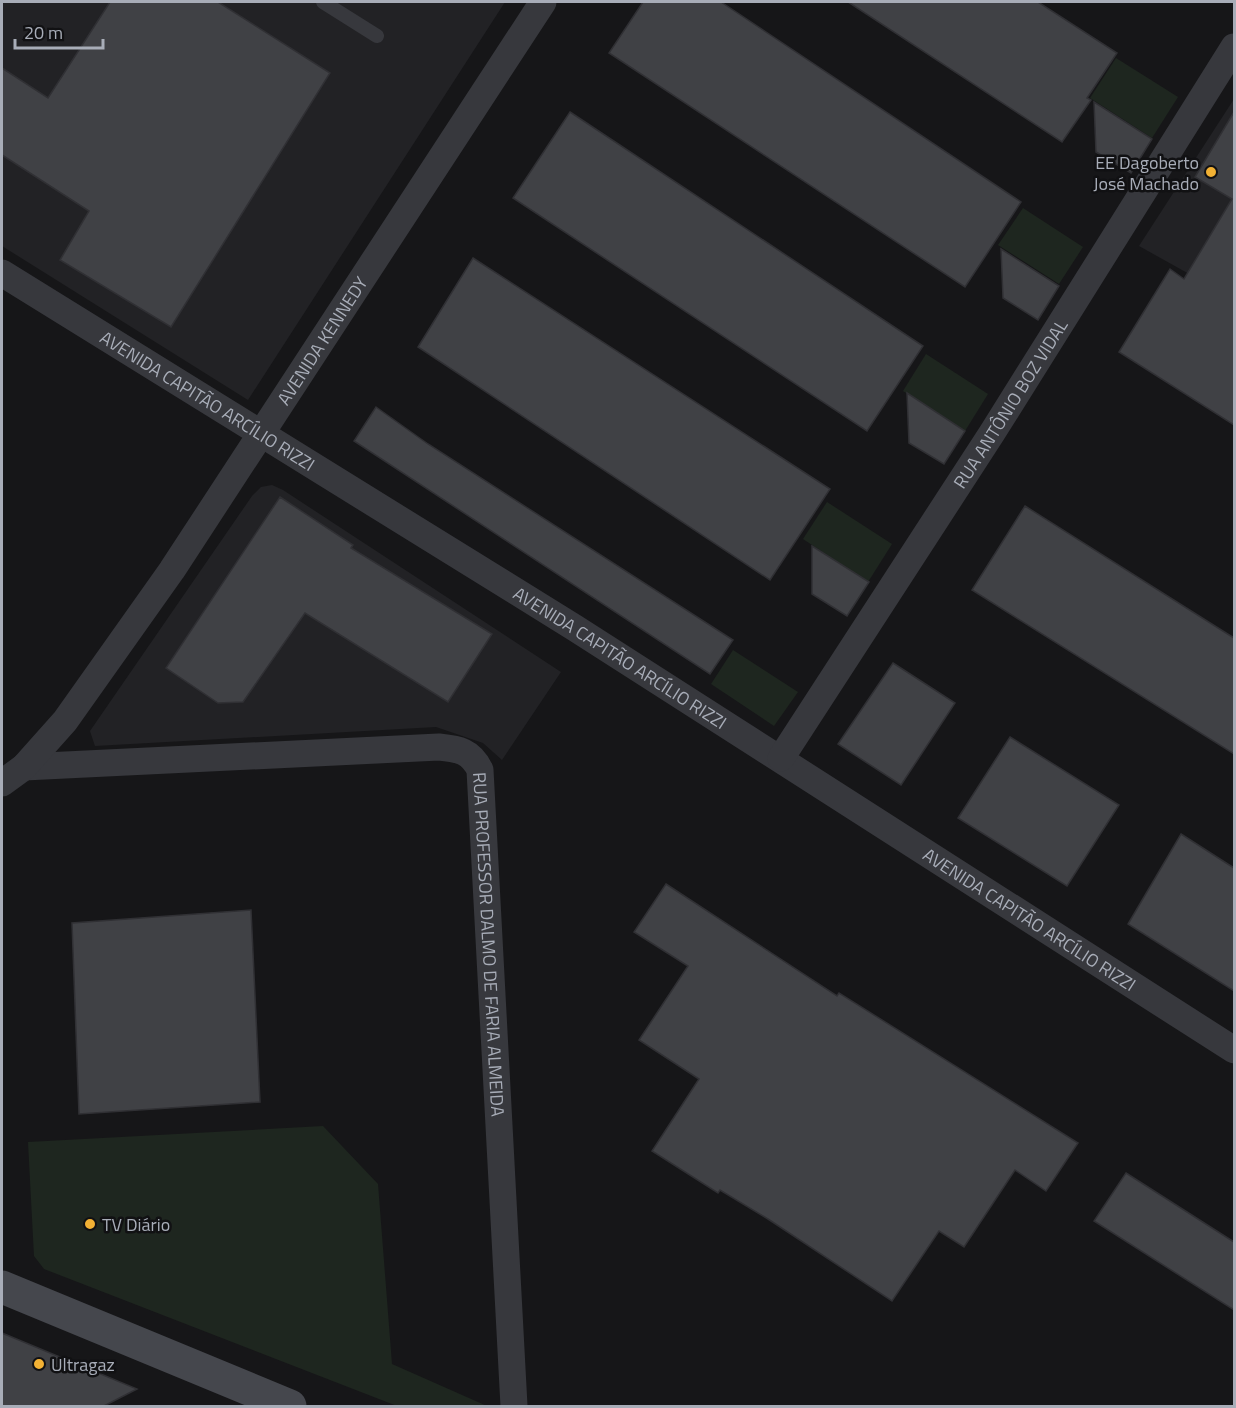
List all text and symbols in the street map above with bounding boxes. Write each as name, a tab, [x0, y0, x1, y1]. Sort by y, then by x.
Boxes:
scale bar	[15, 12, 104, 50]
text: 20 m	[24, 19, 63, 46]
place label: EE Dagoberto José Machado	[1093, 149, 1199, 197]
marker: EE Dagoberto José Machado	[1204, 165, 1218, 179]
street label: AVENIDA KENNEDY	[270, 271, 374, 410]
street label: RUA ANTÔNIO BOZ VIDAL	[946, 313, 1074, 494]
street label: AVENIDA CAPITÃO ARCÍLIO RIZZI	[95, 324, 320, 477]
street label: AVENIDA CAPITÃO ARCÍLIO RIZZI	[508, 580, 732, 735]
street label: RUA PROFESSOR DALMO DE FARIA ALMEIDA	[467, 771, 512, 1117]
street label: AVENIDA CAPITÃO ARCÍLIO RIZZI	[918, 841, 1142, 997]
place label: TV Diário	[102, 1211, 170, 1238]
marker: TV Diário	[83, 1217, 97, 1231]
place label: Ultragaz	[51, 1351, 115, 1378]
marker: Ultragaz	[32, 1357, 46, 1371]

